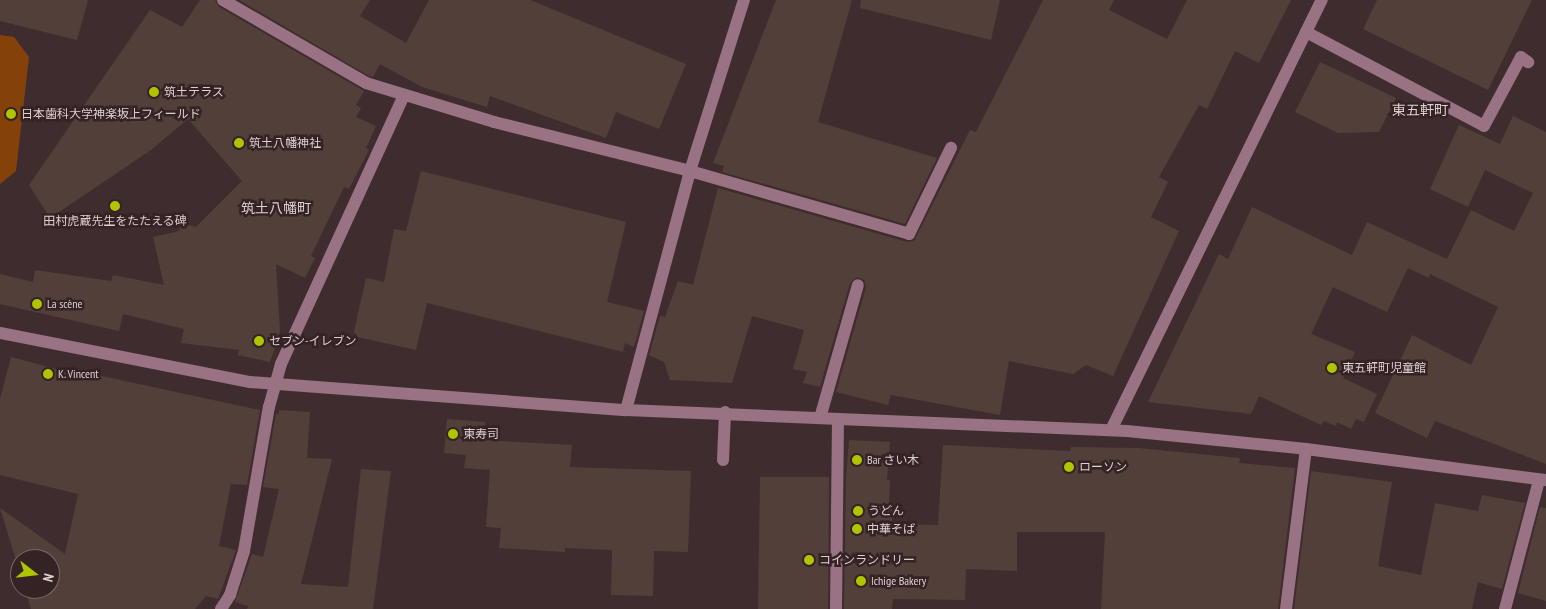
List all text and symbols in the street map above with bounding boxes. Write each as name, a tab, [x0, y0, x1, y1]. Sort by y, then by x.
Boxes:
place label: 筑土テラス	[164, 85, 224, 99]
marker: 筑土テラス	[148, 86, 160, 98]
district label: 東五軒町	[1392, 102, 1448, 118]
place label: 日本歯科大学神楽坂上フィールド	[21, 107, 201, 121]
marker: 日本歯科大学神楽坂上フィールド	[5, 108, 17, 120]
place label: 筑土八幡神社	[249, 136, 321, 150]
marker: 筑土八幡神社	[233, 137, 245, 149]
marker: 田村虎蔵先生をたたえる碑	[109, 200, 121, 212]
district label: 筑土八幡町	[241, 200, 311, 216]
place label: 田村虎蔵先生をたたえる碑	[43, 214, 187, 228]
place label: La scène	[47, 297, 82, 311]
marker: La scène	[31, 298, 43, 310]
place label: セブン-イレブン	[269, 334, 356, 348]
marker: セブン-イレブン	[253, 335, 265, 347]
place label: 東五軒町児童館	[1342, 361, 1426, 375]
marker: 東五軒町児童館	[1326, 362, 1338, 374]
place label: K. Vincent	[58, 367, 100, 381]
marker: K. Vincent	[42, 368, 54, 380]
place label: 東寿司	[463, 427, 499, 441]
marker: 東寿司	[447, 428, 459, 440]
place label: Bar さい木	[867, 453, 919, 467]
marker: Bar さい木	[851, 454, 863, 466]
place label: ローソン	[1079, 460, 1127, 474]
marker: ローソン	[1063, 461, 1075, 473]
place label: うどん	[868, 504, 904, 518]
marker: うどん	[852, 505, 864, 517]
place label: 中華そば	[867, 522, 915, 536]
marker: 中華そば	[851, 523, 863, 535]
north arrow	[10, 549, 60, 599]
place label: コインランドリー	[819, 553, 915, 567]
marker: コインランドリー	[803, 554, 815, 566]
text: N	[39, 572, 58, 584]
place label: Ichige Bakery	[871, 574, 926, 588]
marker: Ichige Bakery	[855, 575, 867, 587]

